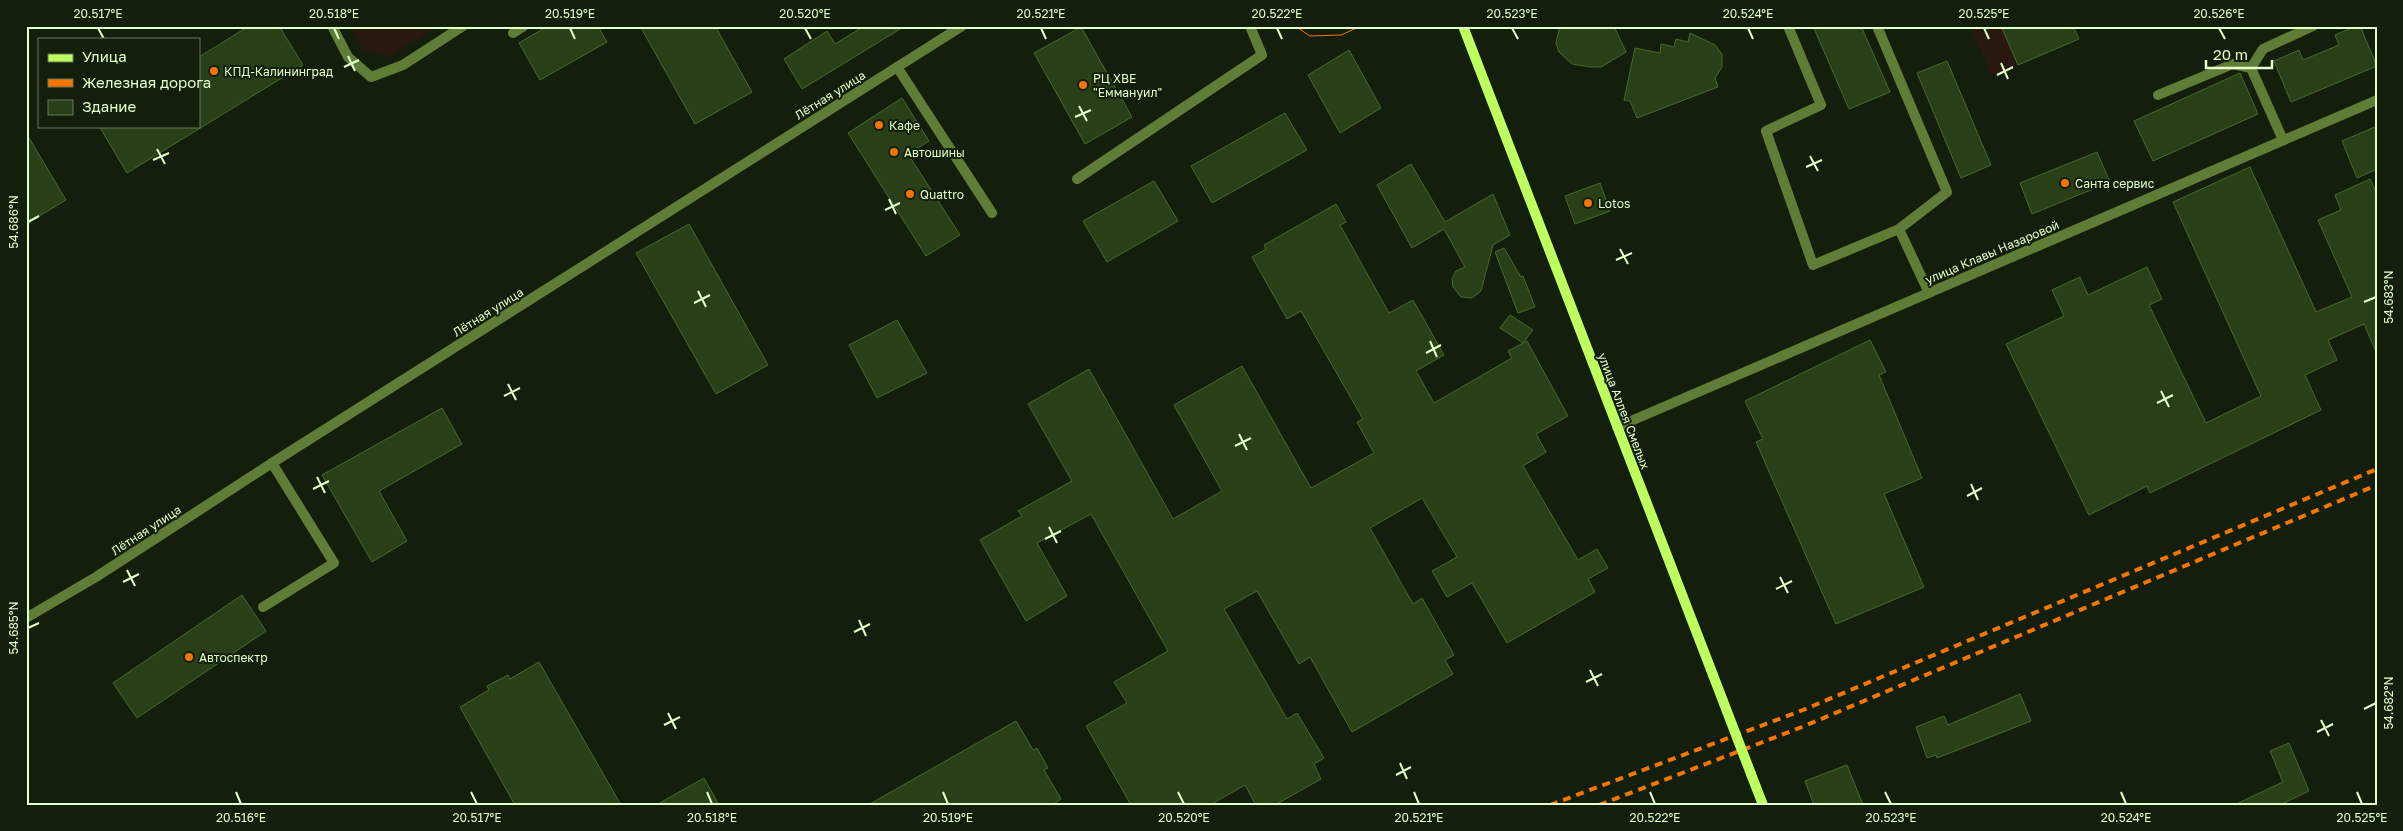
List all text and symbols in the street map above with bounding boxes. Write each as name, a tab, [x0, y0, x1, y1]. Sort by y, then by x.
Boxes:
text: 20.517°E	[73, 6, 123, 21]
text: 20.518°E	[309, 6, 359, 21]
text: 20.519°E	[545, 6, 595, 21]
text: 20.520°E	[779, 6, 831, 21]
text: 20.521°E	[1017, 6, 1065, 21]
text: 20.522°E	[1252, 6, 1302, 21]
text: 20.523°E	[1487, 6, 1537, 21]
text: 20.524°E	[1723, 6, 1773, 21]
text: 20.525°E	[1959, 6, 2009, 21]
text: 20.526°E	[2193, 6, 2245, 21]
legend	[38, 38, 200, 128]
scale bar	[2206, 38, 2272, 70]
text: 20 m	[2213, 45, 2248, 63]
text: Улица	[82, 47, 127, 65]
place label: КПД-Калининград	[224, 64, 333, 79]
marker: КПД-Калининград	[208, 65, 220, 77]
street label: Лётная улица	[792, 67, 868, 123]
place label: РЦ ХВЕ "Еммануил"	[1093, 71, 1162, 100]
text: Железная дорога	[82, 73, 211, 91]
marker: РЦ ХВЕ "Еммануил"	[1077, 79, 1089, 91]
text: Здание	[82, 97, 136, 115]
place label: Кафе	[889, 118, 920, 133]
marker: Кафе	[873, 119, 885, 131]
place label: Автошины	[904, 145, 965, 160]
marker: Автошины	[888, 146, 900, 158]
place label: Санта сервис	[2075, 176, 2155, 191]
marker: Санта сервис	[2059, 177, 2071, 189]
place label: Quattro	[920, 187, 964, 202]
marker: Quattro	[904, 188, 916, 200]
text: 54.686°N	[6, 195, 21, 249]
place label: Lotos	[1598, 196, 1630, 211]
marker: Lotos	[1582, 197, 1594, 209]
street label: улица Клавы Назаровой	[1923, 217, 2061, 287]
text: 54.683°N	[2381, 270, 2396, 324]
street label: Лётная улица	[450, 284, 526, 340]
street label: улица Аллея Смелых	[1595, 351, 1653, 472]
street label: Лётная улица	[108, 502, 184, 558]
text: 54.685°N	[6, 601, 21, 655]
place label: Автоспектр	[199, 650, 268, 665]
marker: Автоспектр	[183, 651, 195, 663]
text: 54.682°N	[2381, 676, 2396, 730]
text: 20.516°E	[216, 810, 266, 825]
text: 20.517°E	[452, 810, 502, 825]
text: 20.518°E	[687, 810, 737, 825]
text: 20.519°E	[923, 810, 973, 825]
text: 20.520°E	[1158, 810, 1210, 825]
text: 20.521°E	[1395, 810, 1443, 825]
text: 20.522°E	[1630, 810, 1680, 825]
text: 20.523°E	[1866, 810, 1916, 825]
text: 20.524°E	[2101, 810, 2151, 825]
text: 20.525°E	[2337, 810, 2387, 825]

